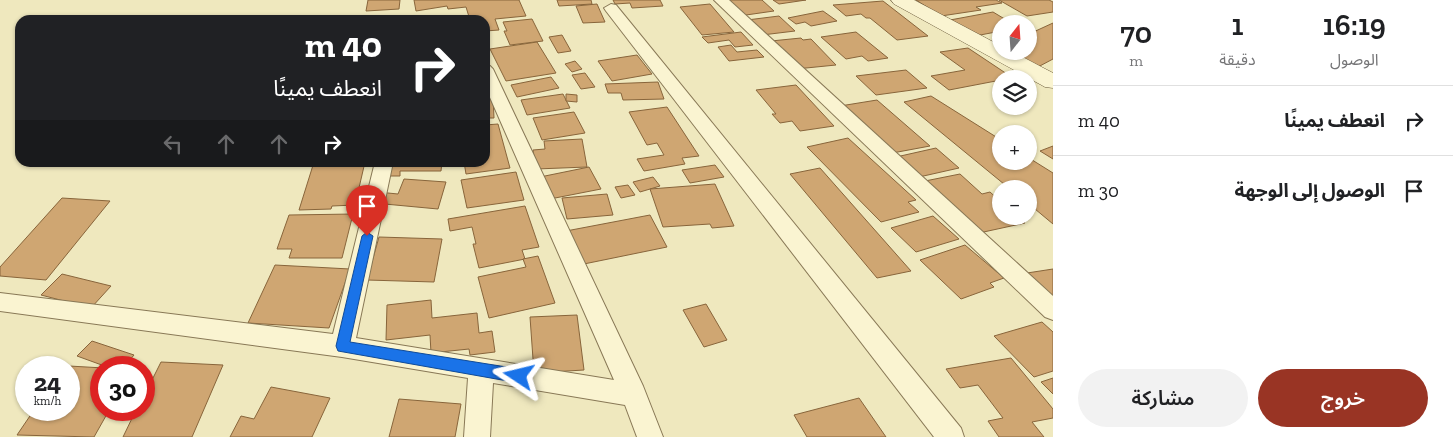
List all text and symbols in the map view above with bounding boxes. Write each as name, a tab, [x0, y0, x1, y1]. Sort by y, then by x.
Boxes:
text: 1	[1231, 7, 1243, 43]
text: 16:19	[1323, 7, 1386, 43]
north arrow	[992, 15, 1038, 60]
map controls	[992, 15, 1037, 225]
text: 70	[1120, 15, 1152, 51]
text: 40 m	[305, 24, 382, 66]
icon: right	[400, 35, 465, 100]
text: دقيقة	[1219, 50, 1256, 69]
text: الوصول	[1330, 50, 1379, 69]
text: m	[1129, 51, 1143, 70]
button: layers	[992, 70, 1037, 115]
text: انعطف يمينًا	[273, 75, 382, 102]
icon: right	[1400, 107, 1428, 135]
text: 40 m	[1078, 109, 1120, 132]
text: انعطف يمينًا	[1284, 109, 1385, 132]
button: +	[992, 125, 1037, 170]
icon: left	[159, 130, 187, 158]
icon: ahead	[212, 130, 240, 158]
icon: ahead	[265, 130, 293, 158]
icon: right	[318, 130, 346, 158]
icon: arrive	[1400, 177, 1428, 205]
text: 30 m	[1078, 179, 1119, 202]
text: الوصول إلى الوجهة	[1234, 179, 1385, 202]
button: −	[992, 180, 1037, 225]
pin	[346, 185, 388, 236]
icon: arrive	[353, 192, 381, 220]
position arrow	[492, 349, 544, 401]
speed limit sign: 30	[90, 356, 155, 421]
text: 24	[34, 367, 61, 397]
button: مشاركة	[1078, 369, 1248, 427]
button: خروج	[1258, 369, 1428, 427]
text: km/h	[34, 394, 61, 408]

